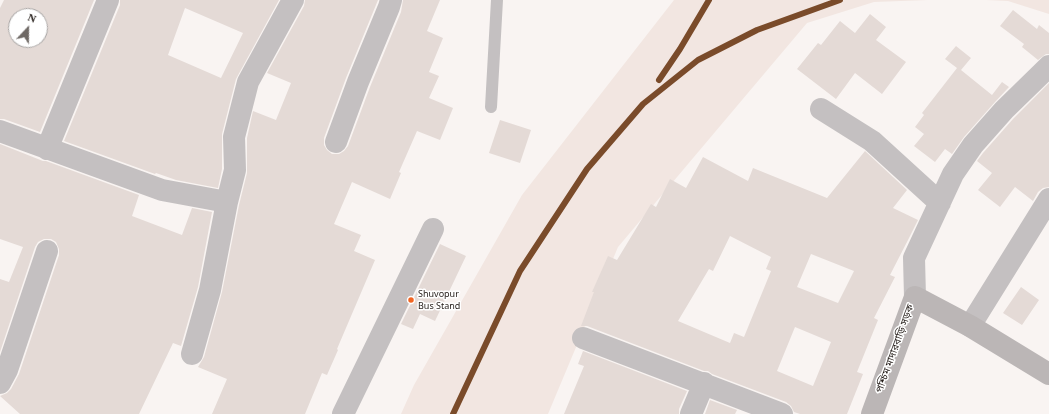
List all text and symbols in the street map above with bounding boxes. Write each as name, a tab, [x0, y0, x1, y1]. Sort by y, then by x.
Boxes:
north arrow	[8, 8, 48, 48]
text: N	[26, 11, 38, 25]
place label: Shuvopur Bus Stand	[418, 290, 460, 311]
marker: Shuvopur Bus Stand	[406, 295, 416, 305]
street label: পশ্চিম মাদারবাড়ি সড়ক	[874, 303, 918, 395]

